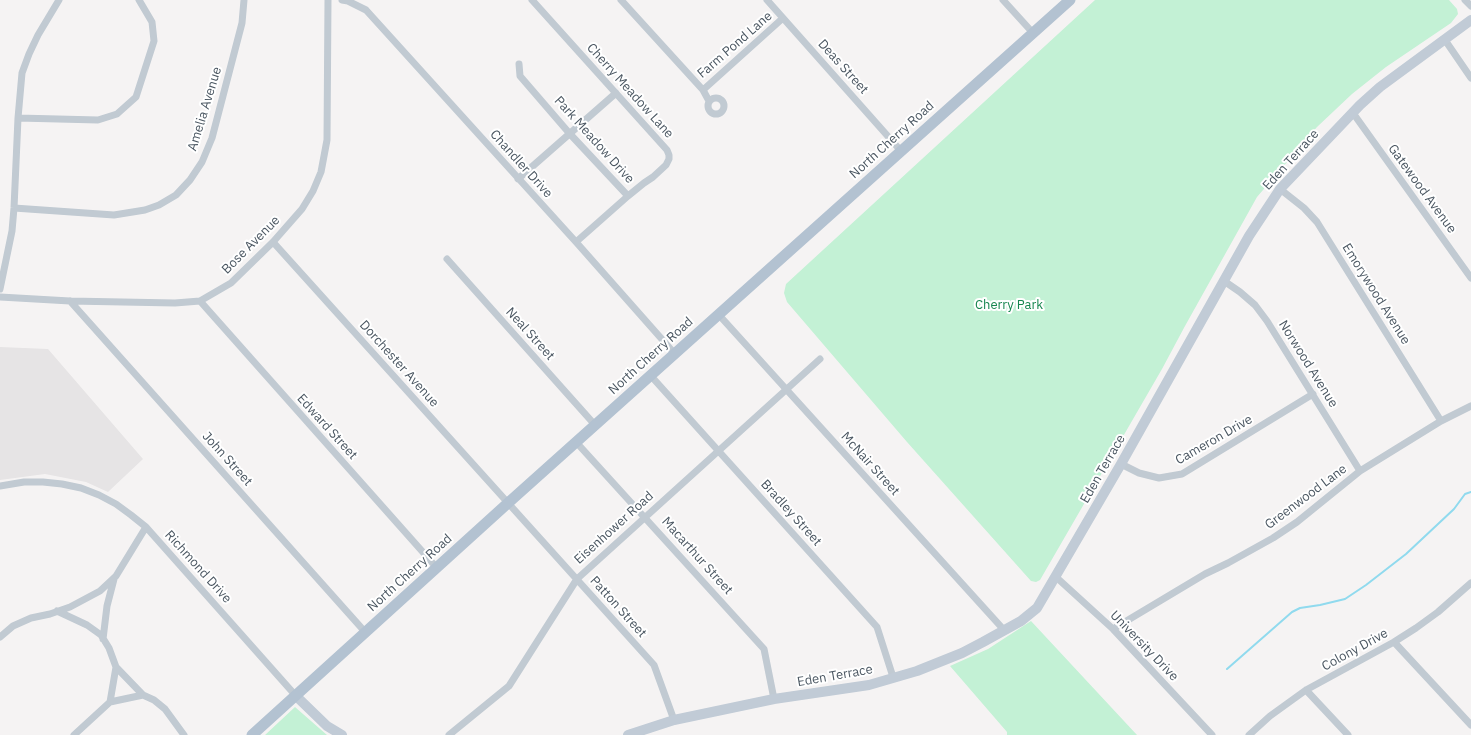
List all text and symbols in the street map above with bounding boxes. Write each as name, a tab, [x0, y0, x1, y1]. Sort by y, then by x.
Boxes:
street label: Farm Pond Lane	[695, 8, 775, 82]
street label: Deas Street	[814, 37, 872, 97]
street label: Cherry Meadow Lane	[583, 40, 677, 142]
street label: Amelia Avenue	[185, 65, 225, 153]
street label: Park Meadow Drive	[551, 93, 637, 187]
street label: North Cherry Road	[847, 98, 937, 182]
street label: Eden Terrace	[1260, 126, 1322, 194]
street label: Chandler Drive	[486, 127, 556, 201]
street label: Gatewood Avenue	[1385, 142, 1459, 236]
street label: Bose Avenue	[219, 213, 283, 277]
street label: Emorywood Avenue	[1339, 241, 1413, 347]
park label: Cherry Park	[975, 297, 1043, 313]
street label: Neal Street	[502, 304, 558, 364]
street label: North Cherry Road	[606, 314, 696, 398]
street label: Dorchester Avenue	[356, 318, 442, 410]
street label: Norwood Avenue	[1275, 318, 1341, 410]
street label: Edward Street	[294, 391, 360, 463]
street label: Cameron Drive	[1173, 412, 1255, 468]
street label: John Street	[199, 429, 255, 489]
street label: McNair Street	[837, 429, 903, 499]
street label: Eden Terrace	[1077, 432, 1129, 506]
street label: Greenwood Lane	[1262, 461, 1350, 533]
street label: Bradley Street	[757, 477, 825, 549]
street label: Eisenhower Road	[571, 488, 657, 568]
street label: Macarthur Street	[658, 514, 736, 598]
street label: Richmond Drive	[161, 527, 235, 607]
street label: North Cherry Road	[365, 531, 455, 615]
street label: Patton Street	[586, 573, 650, 641]
street label: University Drive	[1107, 608, 1181, 684]
street label: Colony Drive	[1319, 625, 1391, 675]
street label: Eden Terrace	[796, 662, 874, 690]

